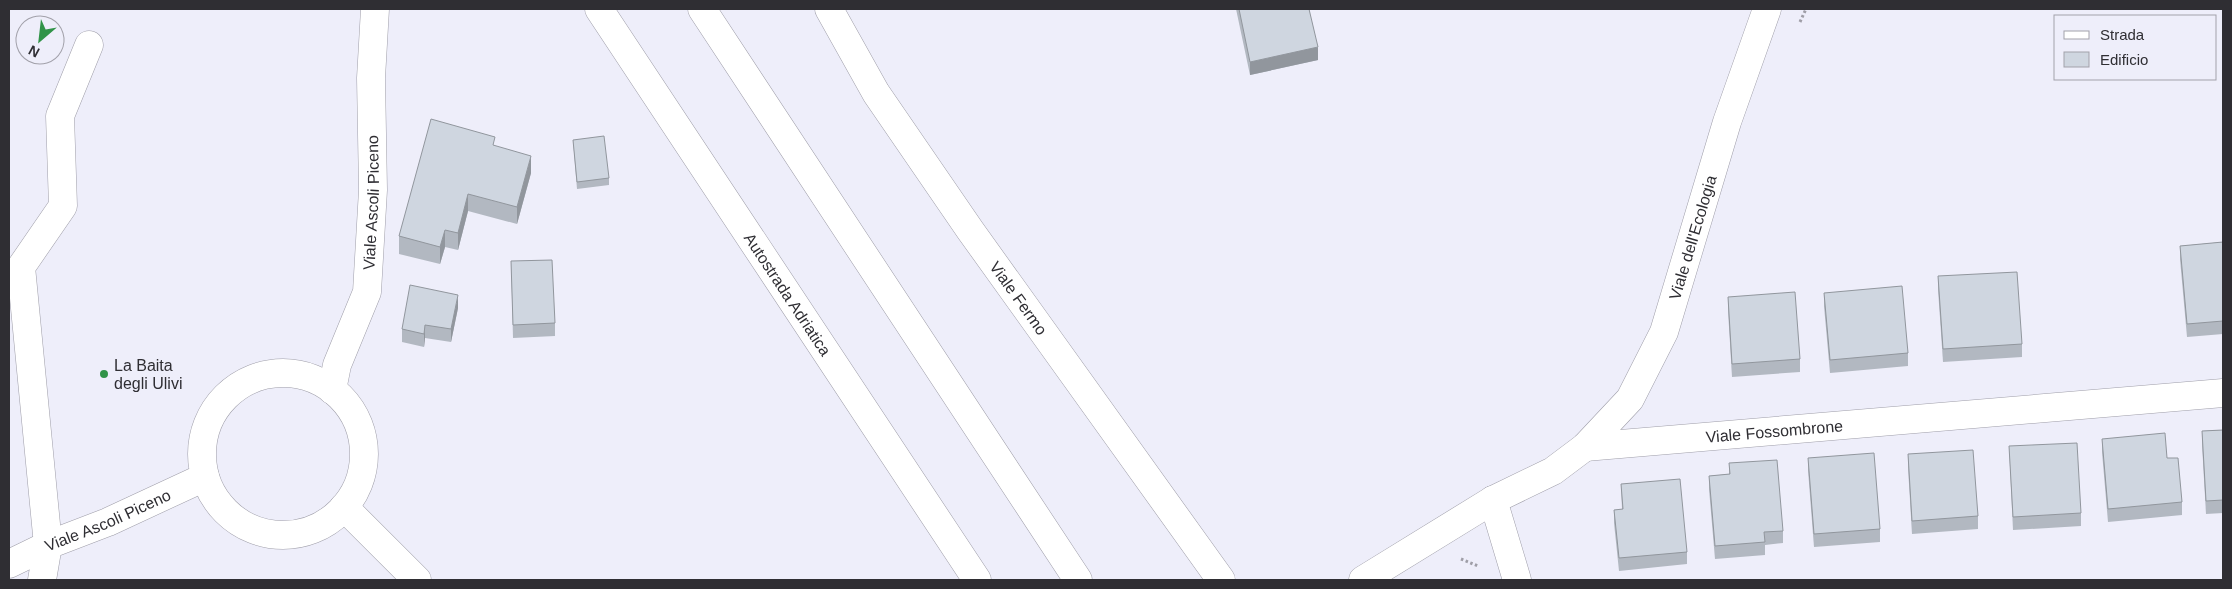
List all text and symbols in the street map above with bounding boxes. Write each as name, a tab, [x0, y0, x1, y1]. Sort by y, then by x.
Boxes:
north arrow	[15, 15, 65, 65]
legend	[2054, 15, 2217, 80]
text: Strada	[2100, 26, 2145, 43]
text: N	[26, 42, 42, 61]
text: Edificio	[2100, 51, 2148, 68]
street label: Viale Ascoli Piceno	[360, 135, 382, 270]
street label: Viale dell'Ecologia	[1666, 173, 1720, 302]
street label: Autostrada Adriatica	[741, 230, 834, 359]
street label: Viale Fermo	[986, 258, 1050, 338]
place label: La Baita degli Ulivi	[114, 357, 182, 392]
marker: La Baita degli Ulivi	[98, 368, 110, 380]
street label: Viale Fossombrone	[1705, 417, 1844, 446]
street label: Viale Ascoli Piceno	[42, 486, 173, 554]

